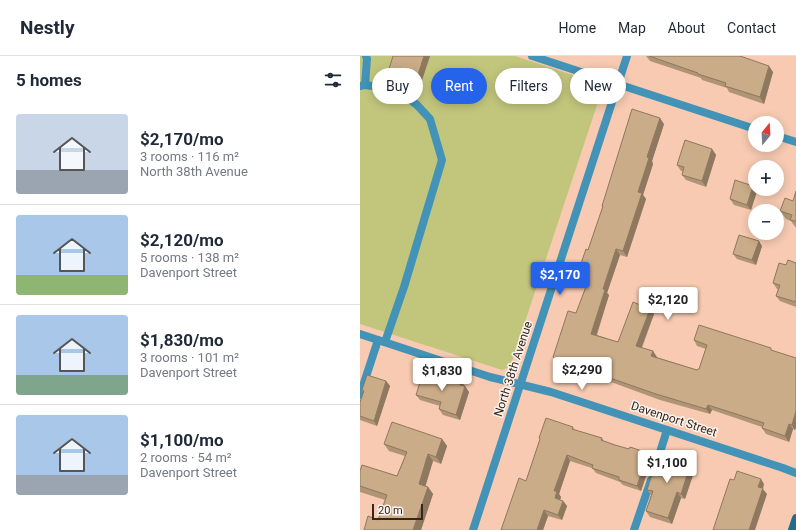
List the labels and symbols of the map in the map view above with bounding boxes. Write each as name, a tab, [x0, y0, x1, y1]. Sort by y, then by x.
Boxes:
north arrow	[748, 116, 784, 152]
pin: $2,170	[527, 262, 593, 296]
pin: $2,120	[635, 287, 701, 321]
street label: North 38th Avenue	[491, 320, 535, 418]
pin: $2,290	[549, 357, 615, 391]
pin: $1,830	[409, 358, 475, 392]
street label: Davenport Street	[629, 399, 719, 440]
pin: $1,100	[634, 450, 700, 484]
scale bar	[372, 502, 423, 521]

